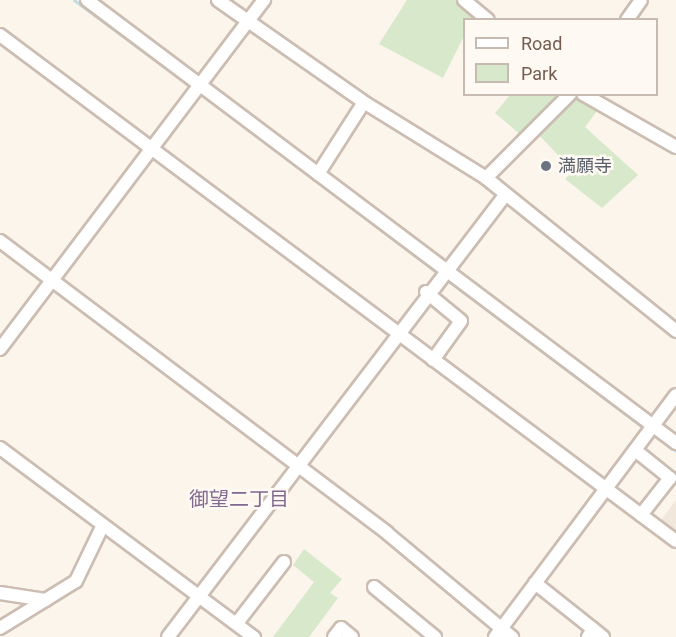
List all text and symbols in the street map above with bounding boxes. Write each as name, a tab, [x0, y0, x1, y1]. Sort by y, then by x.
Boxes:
legend	[463, 18, 658, 96]
text: Road	[521, 33, 562, 54]
text: Park	[521, 63, 557, 84]
place label: 満願寺	[558, 155, 612, 177]
marker: 満願寺	[539, 159, 553, 173]
district label: 御望二丁目	[189, 487, 289, 511]

